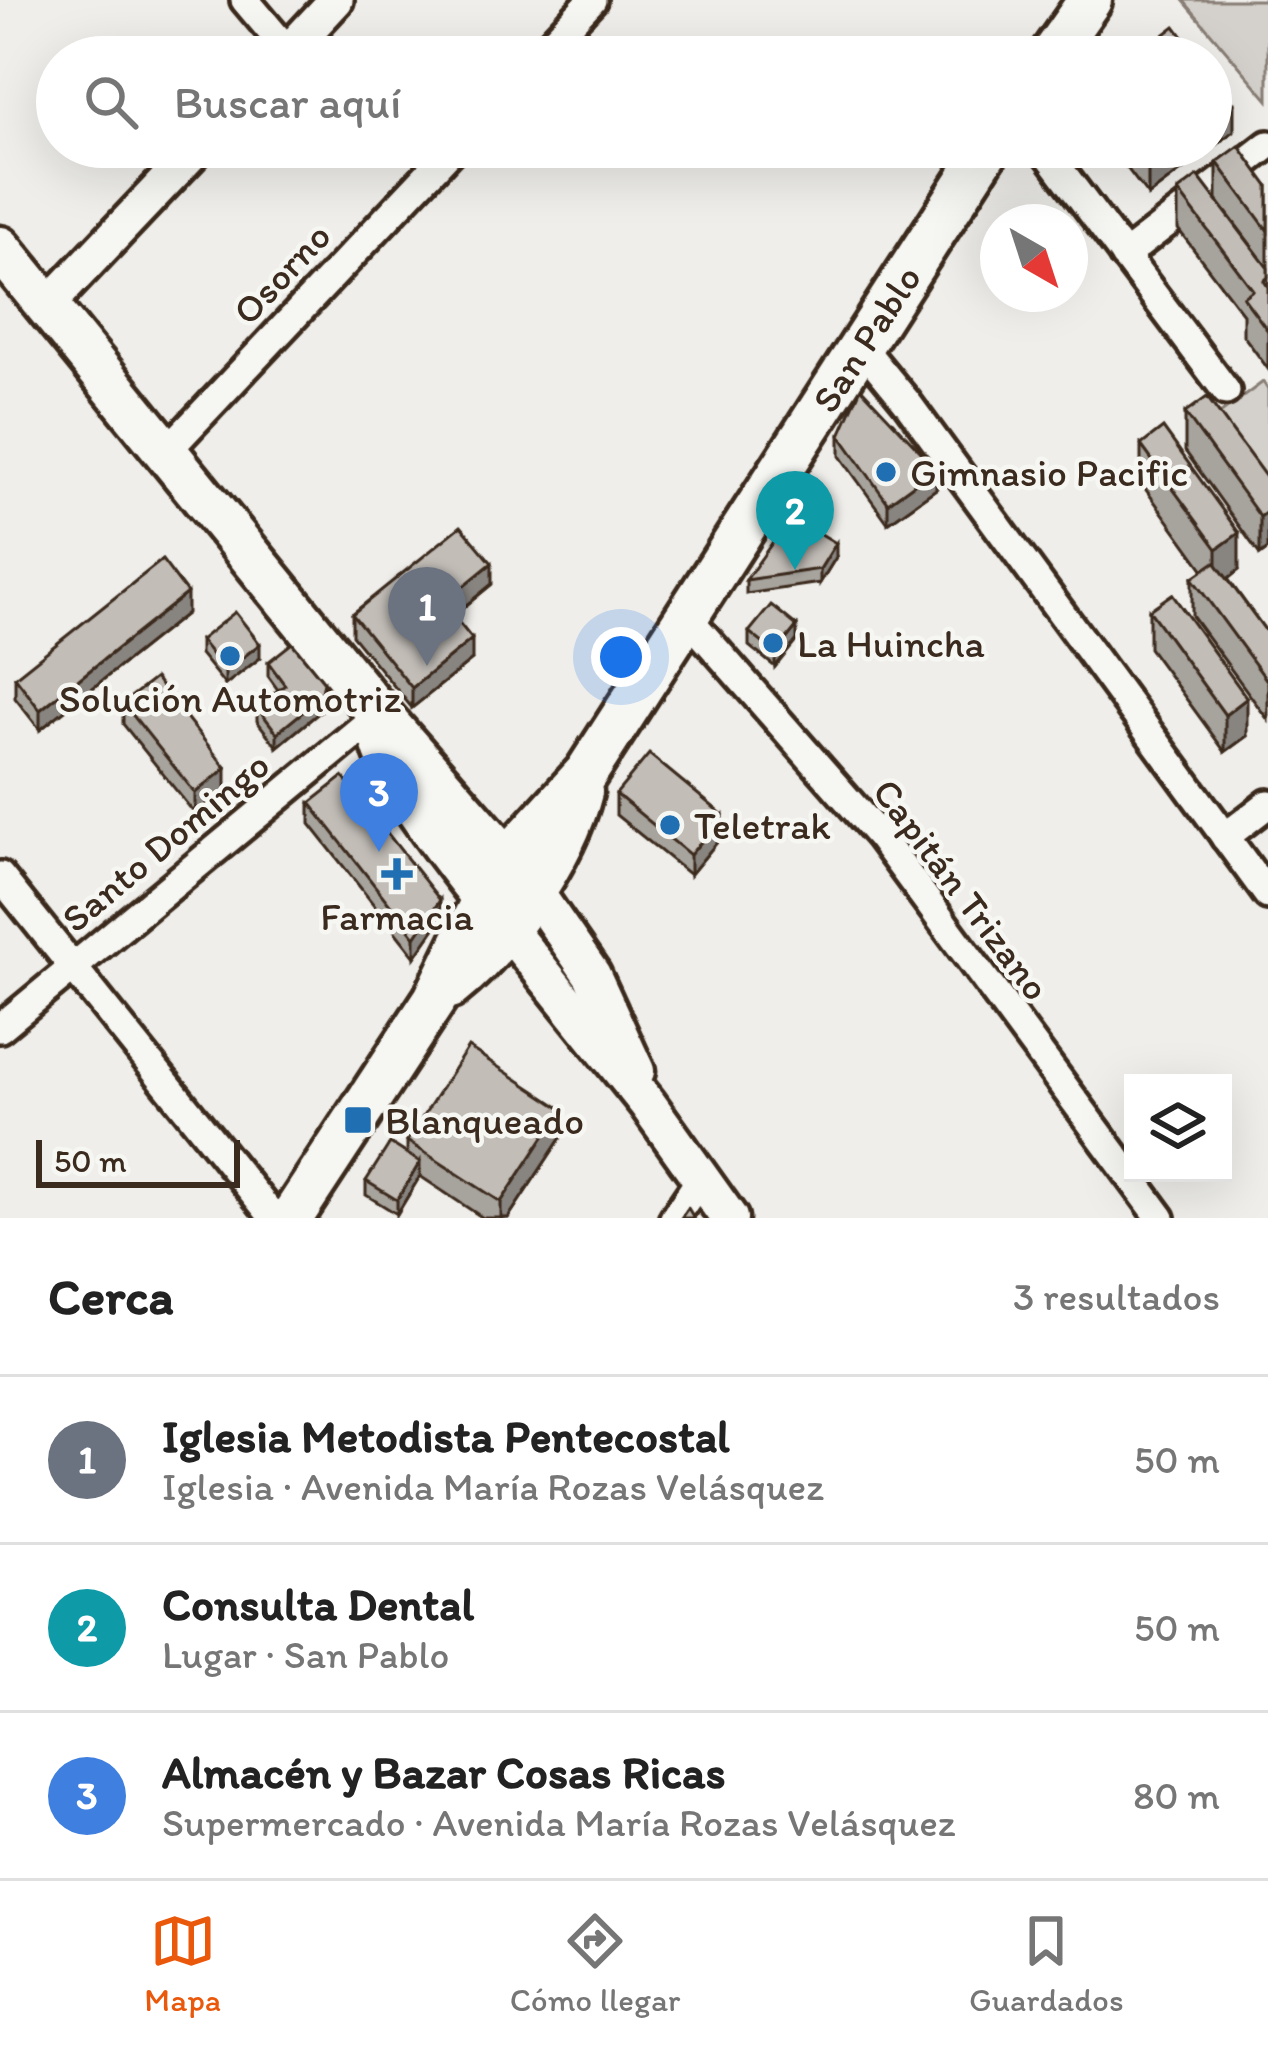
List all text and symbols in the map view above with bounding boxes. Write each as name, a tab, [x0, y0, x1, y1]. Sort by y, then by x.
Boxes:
search box	[36, 36, 1232, 168]
icon: search	[78, 69, 144, 135]
text: Buscar aquí	[174, 75, 401, 129]
north arrow	[980, 204, 1088, 312]
street label: Osorno	[222, 213, 340, 334]
street label: San Pablo	[802, 256, 931, 421]
place label: Gimnasio Pacific	[910, 449, 1188, 496]
marker: Gimnasio Pacific	[873, 459, 899, 485]
pin: 2	[756, 471, 834, 570]
pin: 1	[388, 567, 466, 666]
place label: La Huincha	[797, 620, 985, 667]
your location	[591, 627, 651, 687]
marker: La Huincha	[760, 630, 786, 656]
marker: Solución Automotriz	[217, 643, 243, 669]
place label: Solución Automotriz	[59, 675, 401, 722]
street label: Santo Domingo	[52, 741, 279, 942]
pin: 3	[340, 753, 418, 852]
street label: Capitán Trizano	[863, 769, 1060, 1009]
place label: Teletrak	[694, 802, 831, 849]
marker: Teletrak	[657, 812, 683, 838]
marker: Farmacia	[384, 861, 410, 887]
place label: Farmacia	[320, 893, 474, 940]
map controls	[1124, 1074, 1232, 1182]
button: layers	[1124, 1074, 1232, 1182]
place label: Blanqueado	[385, 1097, 584, 1144]
marker: Blanqueado	[342, 1104, 374, 1136]
scale bar	[36, 1134, 240, 1187]
text: 50 m	[54, 1141, 127, 1180]
text: Cerca	[48, 1266, 174, 1327]
text: 3 resultados	[1013, 1273, 1220, 1320]
text: Iglesia Metodista Pentecostal	[162, 1409, 730, 1463]
text: 1	[78, 1436, 96, 1483]
text: 50 m	[1134, 1436, 1220, 1483]
text: Iglesia · Avenida María Rozas Velásquez	[162, 1463, 824, 1510]
text: Consulta Dental	[162, 1577, 474, 1631]
text: 2	[77, 1604, 97, 1651]
text: 50 m	[1134, 1604, 1220, 1651]
text: Lugar · San Pablo	[162, 1631, 449, 1678]
text: Almacén y Bazar Cosas Ricas	[162, 1745, 725, 1799]
text: 3	[76, 1772, 98, 1819]
text: 80 m	[1133, 1772, 1220, 1819]
text: Supermercado · Avenida María Rozas Velásquez	[162, 1799, 956, 1846]
tab: Mapa	[144, 1908, 221, 2019]
tab: Cómo llegar	[510, 1908, 681, 2019]
tab: Guardados	[969, 1908, 1124, 2019]

